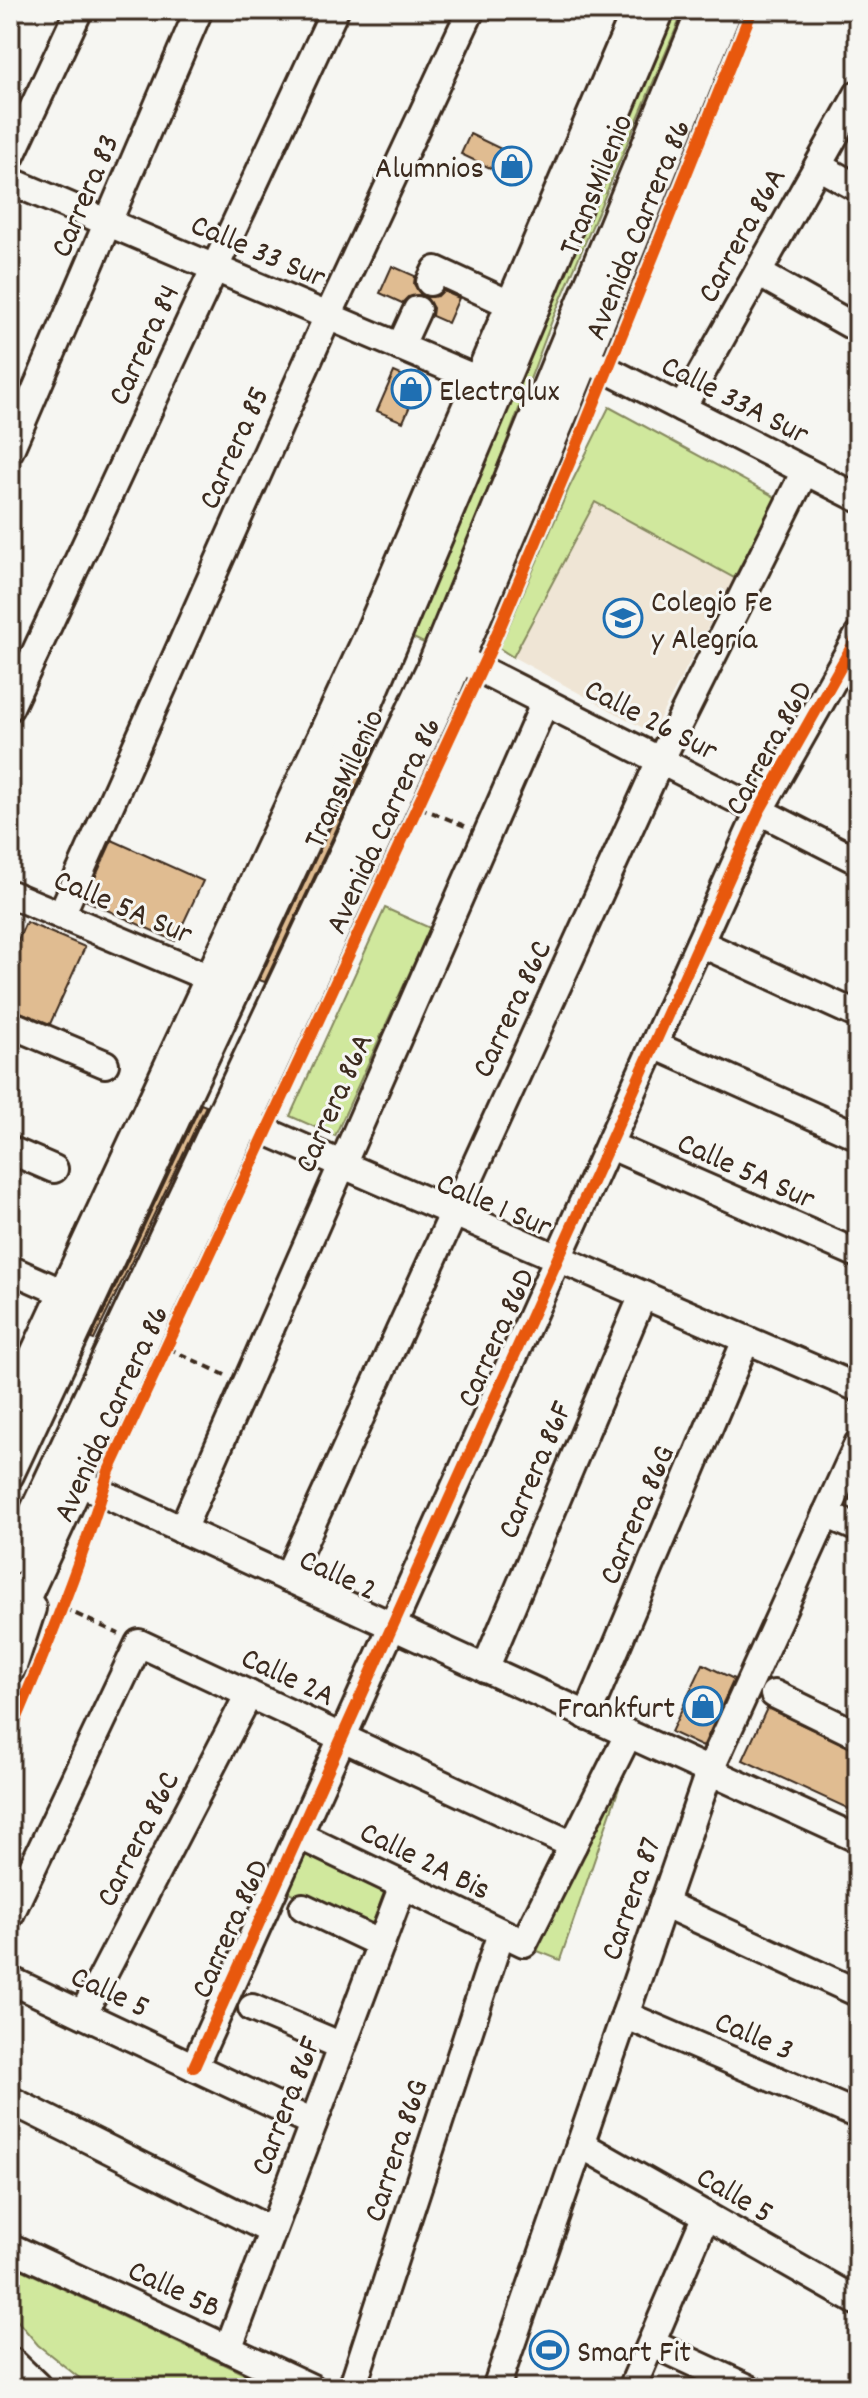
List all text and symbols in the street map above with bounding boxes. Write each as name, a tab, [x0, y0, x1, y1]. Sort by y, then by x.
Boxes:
street label: TransMilenio	[549, 108, 648, 264]
street label: Avenida Carrera 86	[575, 114, 706, 348]
street label: Carrera 83	[41, 128, 134, 266]
shop icon: Alumnios	[491, 145, 533, 187]
place label: Alumnios	[375, 148, 484, 194]
street label: Carrera 86A	[688, 160, 801, 313]
street label: Calle 33 Sur	[182, 204, 332, 303]
street label: Carrera 84	[98, 278, 195, 414]
street label: Calle 33A Sur	[652, 346, 816, 459]
shop icon: Electrqlux	[390, 368, 432, 410]
place label: Electrqlux	[439, 371, 559, 417]
street label: Carrera 85	[189, 380, 284, 518]
place label: Colegio Fe y Alegría	[651, 582, 773, 665]
school or university icon: Colegio Fe y Alegría	[602, 597, 644, 639]
street label: Calle 26 Sur	[575, 669, 725, 776]
street label: Carrera 86D	[715, 674, 827, 825]
street label: TransMilenio	[294, 703, 399, 857]
street label: Avenida Carrera 86	[316, 711, 456, 943]
street label: Calle 5A Sur	[45, 860, 199, 960]
street label: Carrera 86C	[463, 934, 566, 1087]
street label: Carrera 86A	[285, 1027, 388, 1181]
street label: Calle 5A Sur	[669, 1123, 822, 1224]
street label: Calle 1 Sur	[428, 1163, 558, 1253]
street label: Carrera 86D	[447, 1262, 550, 1416]
street label: Avenida Carrera 86	[44, 1299, 184, 1531]
street label: Carrera 86F	[488, 1395, 587, 1547]
street label: Carrera 86G	[590, 1439, 690, 1593]
street label: Calle 2	[290, 1539, 384, 1616]
street label: Calle 2A	[232, 1638, 341, 1721]
shop icon: Frankfurt	[682, 1685, 724, 1727]
place label: Frankfurt	[557, 1688, 675, 1734]
street label: Carrera 86C	[87, 1764, 194, 1916]
street label: Calle 2A Bis	[350, 1812, 497, 1915]
street label: Carrera 87	[591, 1832, 676, 1968]
street label: Carrera 86D	[181, 1853, 284, 2007]
street label: Calle 5	[62, 1956, 156, 2033]
street label: Calle 3	[706, 2001, 800, 2076]
street label: Carrera 86F	[241, 2031, 336, 2183]
street label: Carrera 86G	[354, 2074, 443, 2229]
street label: Calle 5	[686, 2157, 781, 2238]
street label: Calle 5B	[119, 2250, 227, 2333]
sports icon: Smart Fit	[528, 2329, 570, 2371]
place label: Smart Fit	[577, 2332, 691, 2378]

